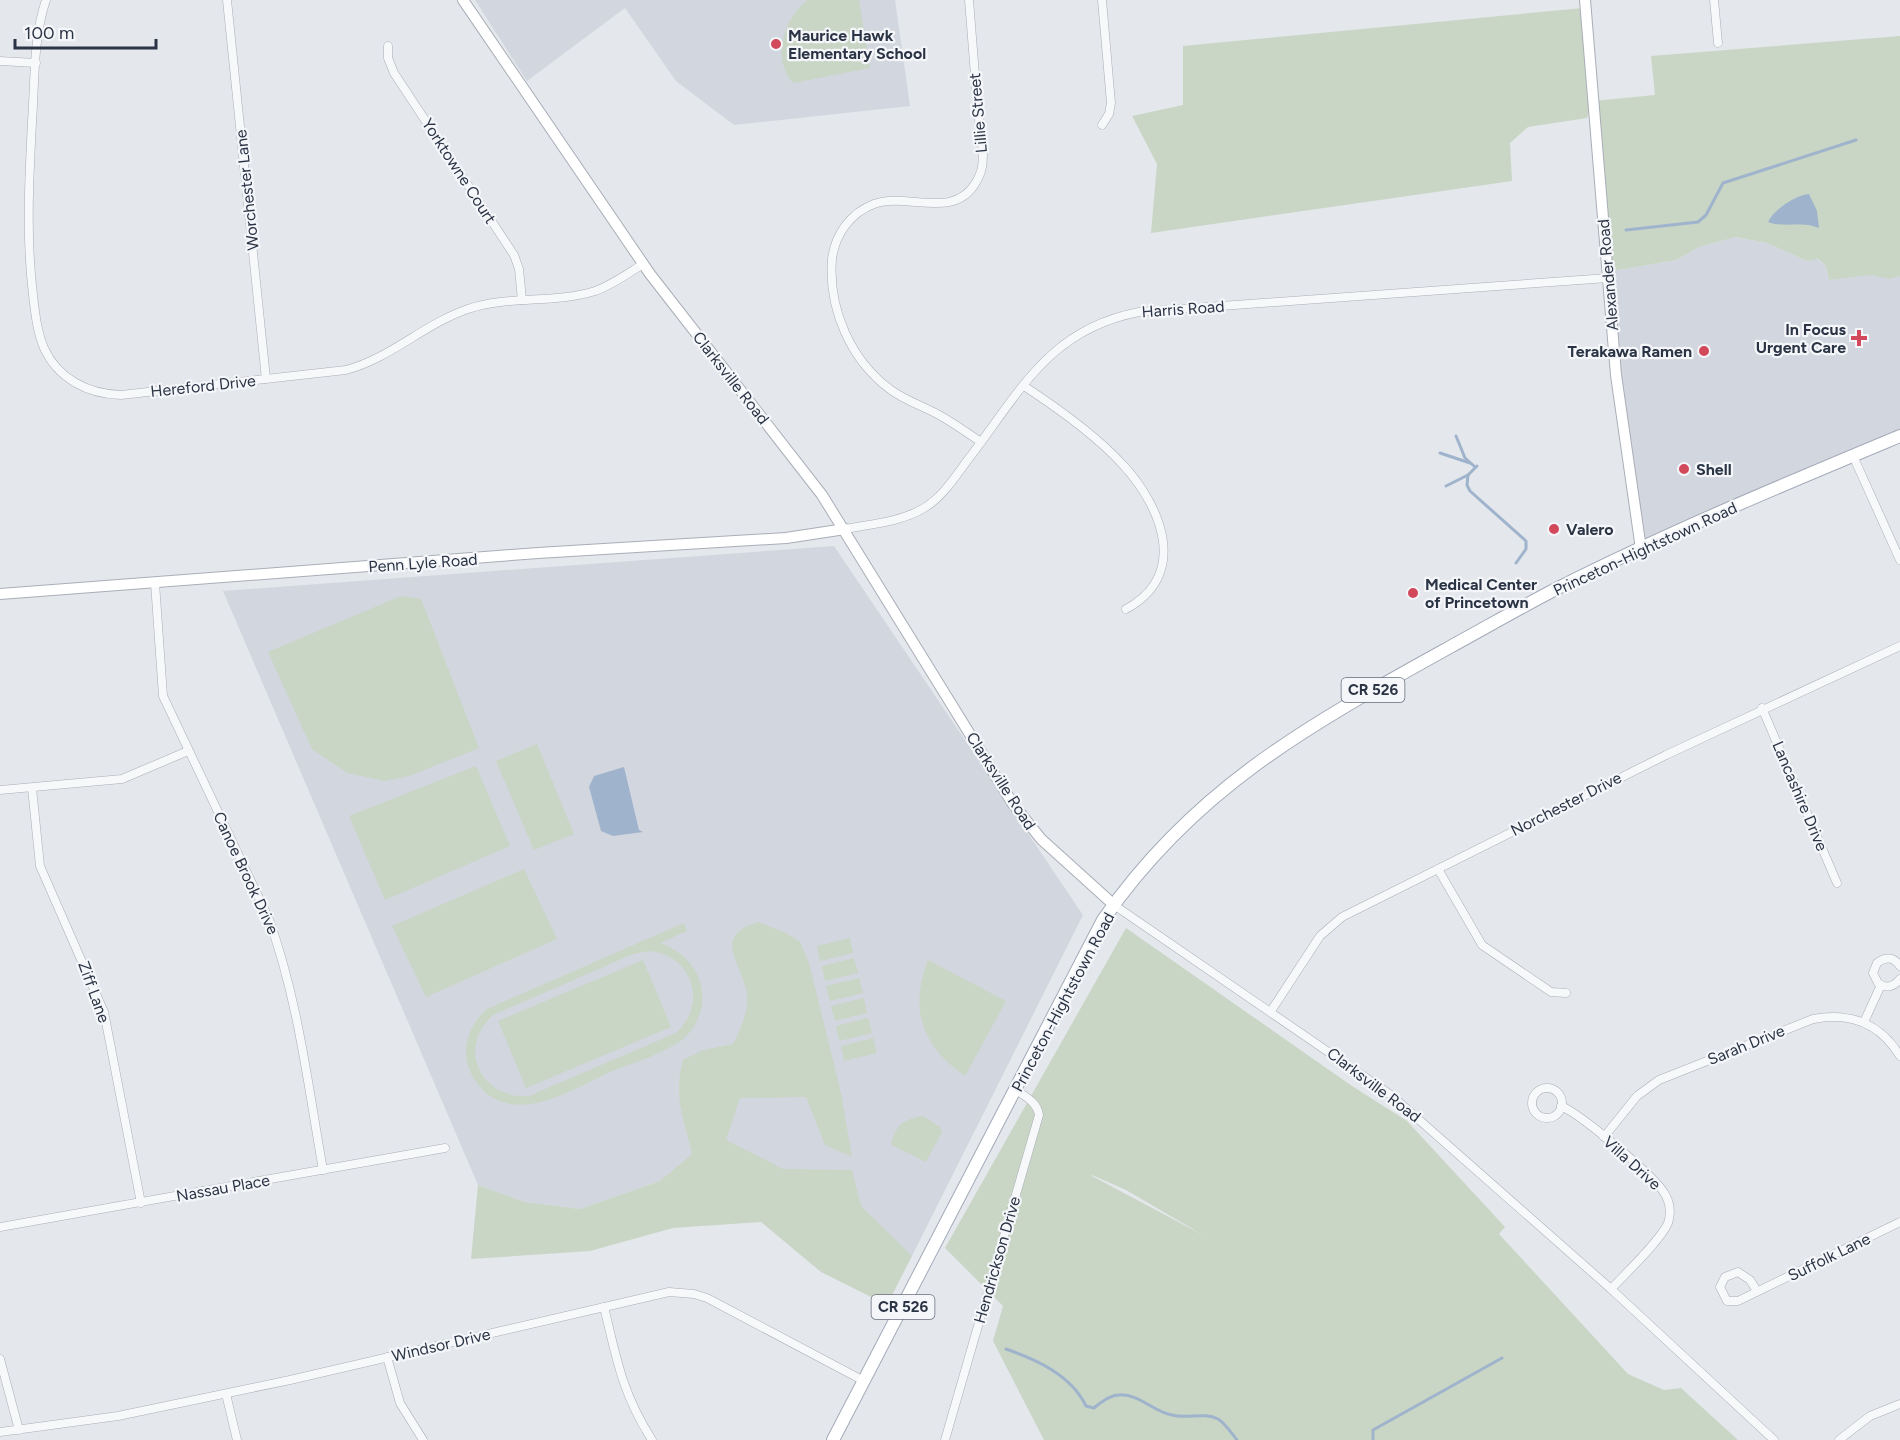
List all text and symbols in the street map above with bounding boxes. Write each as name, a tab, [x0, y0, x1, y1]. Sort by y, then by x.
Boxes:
scale bar	[15, 12, 156, 50]
text: 100 m	[24, 22, 74, 44]
place label: Maurice Hawk Elementary School	[788, 26, 926, 63]
marker: Maurice Hawk Elementary School	[769, 37, 783, 51]
street label: Lillie Street	[965, 72, 991, 154]
street label: Yorktowne Court	[418, 115, 500, 227]
street label: Worchester Lane	[231, 128, 263, 251]
street label: Alexander Road	[1594, 218, 1622, 332]
street label: Harris Road	[1141, 297, 1225, 321]
place label: In Focus Urgent Care	[1756, 320, 1847, 357]
street label: Clarksville Road	[689, 328, 773, 428]
marker: In Focus Urgent Care	[1850, 329, 1868, 347]
place label: Terakawa Ramen	[1568, 342, 1692, 361]
marker: Terakawa Ramen	[1697, 344, 1711, 358]
street label: Hereford Drive	[149, 371, 257, 401]
place label: Shell	[1696, 460, 1732, 479]
marker: Shell	[1677, 462, 1691, 476]
street label: Princeton-Hightstown Road	[1550, 498, 1740, 600]
place label: Valero	[1566, 520, 1614, 539]
marker: Valero	[1547, 522, 1561, 536]
street label: Penn Lyle Road	[368, 550, 478, 576]
place label: Medical Center of Princetown	[1425, 575, 1537, 612]
marker: Medical Center of Princetown	[1406, 586, 1420, 600]
road number: CR 526	[1342, 678, 1404, 702]
street label: Clarksville Road	[962, 729, 1040, 833]
street label: Lancashire Drive	[1768, 738, 1832, 854]
street label: Norchester Drive	[1507, 768, 1625, 840]
street label: Canoe Brook Drive	[209, 809, 283, 938]
street label: Princeton-Hightstown Road	[1008, 909, 1118, 1095]
street label: Ziff Lane	[74, 959, 114, 1026]
street label: Sarah Drive	[1705, 1021, 1788, 1069]
street label: Clarksville Road	[1323, 1044, 1425, 1126]
street label: Villa Drive	[1599, 1132, 1665, 1194]
street label: Nassau Place	[175, 1170, 272, 1206]
street label: Hendrickson Drive	[970, 1194, 1024, 1326]
street label: Suffolk Lane	[1785, 1229, 1873, 1285]
road number: CR 526	[872, 1295, 934, 1319]
street label: Windsor Drive	[390, 1324, 492, 1366]

